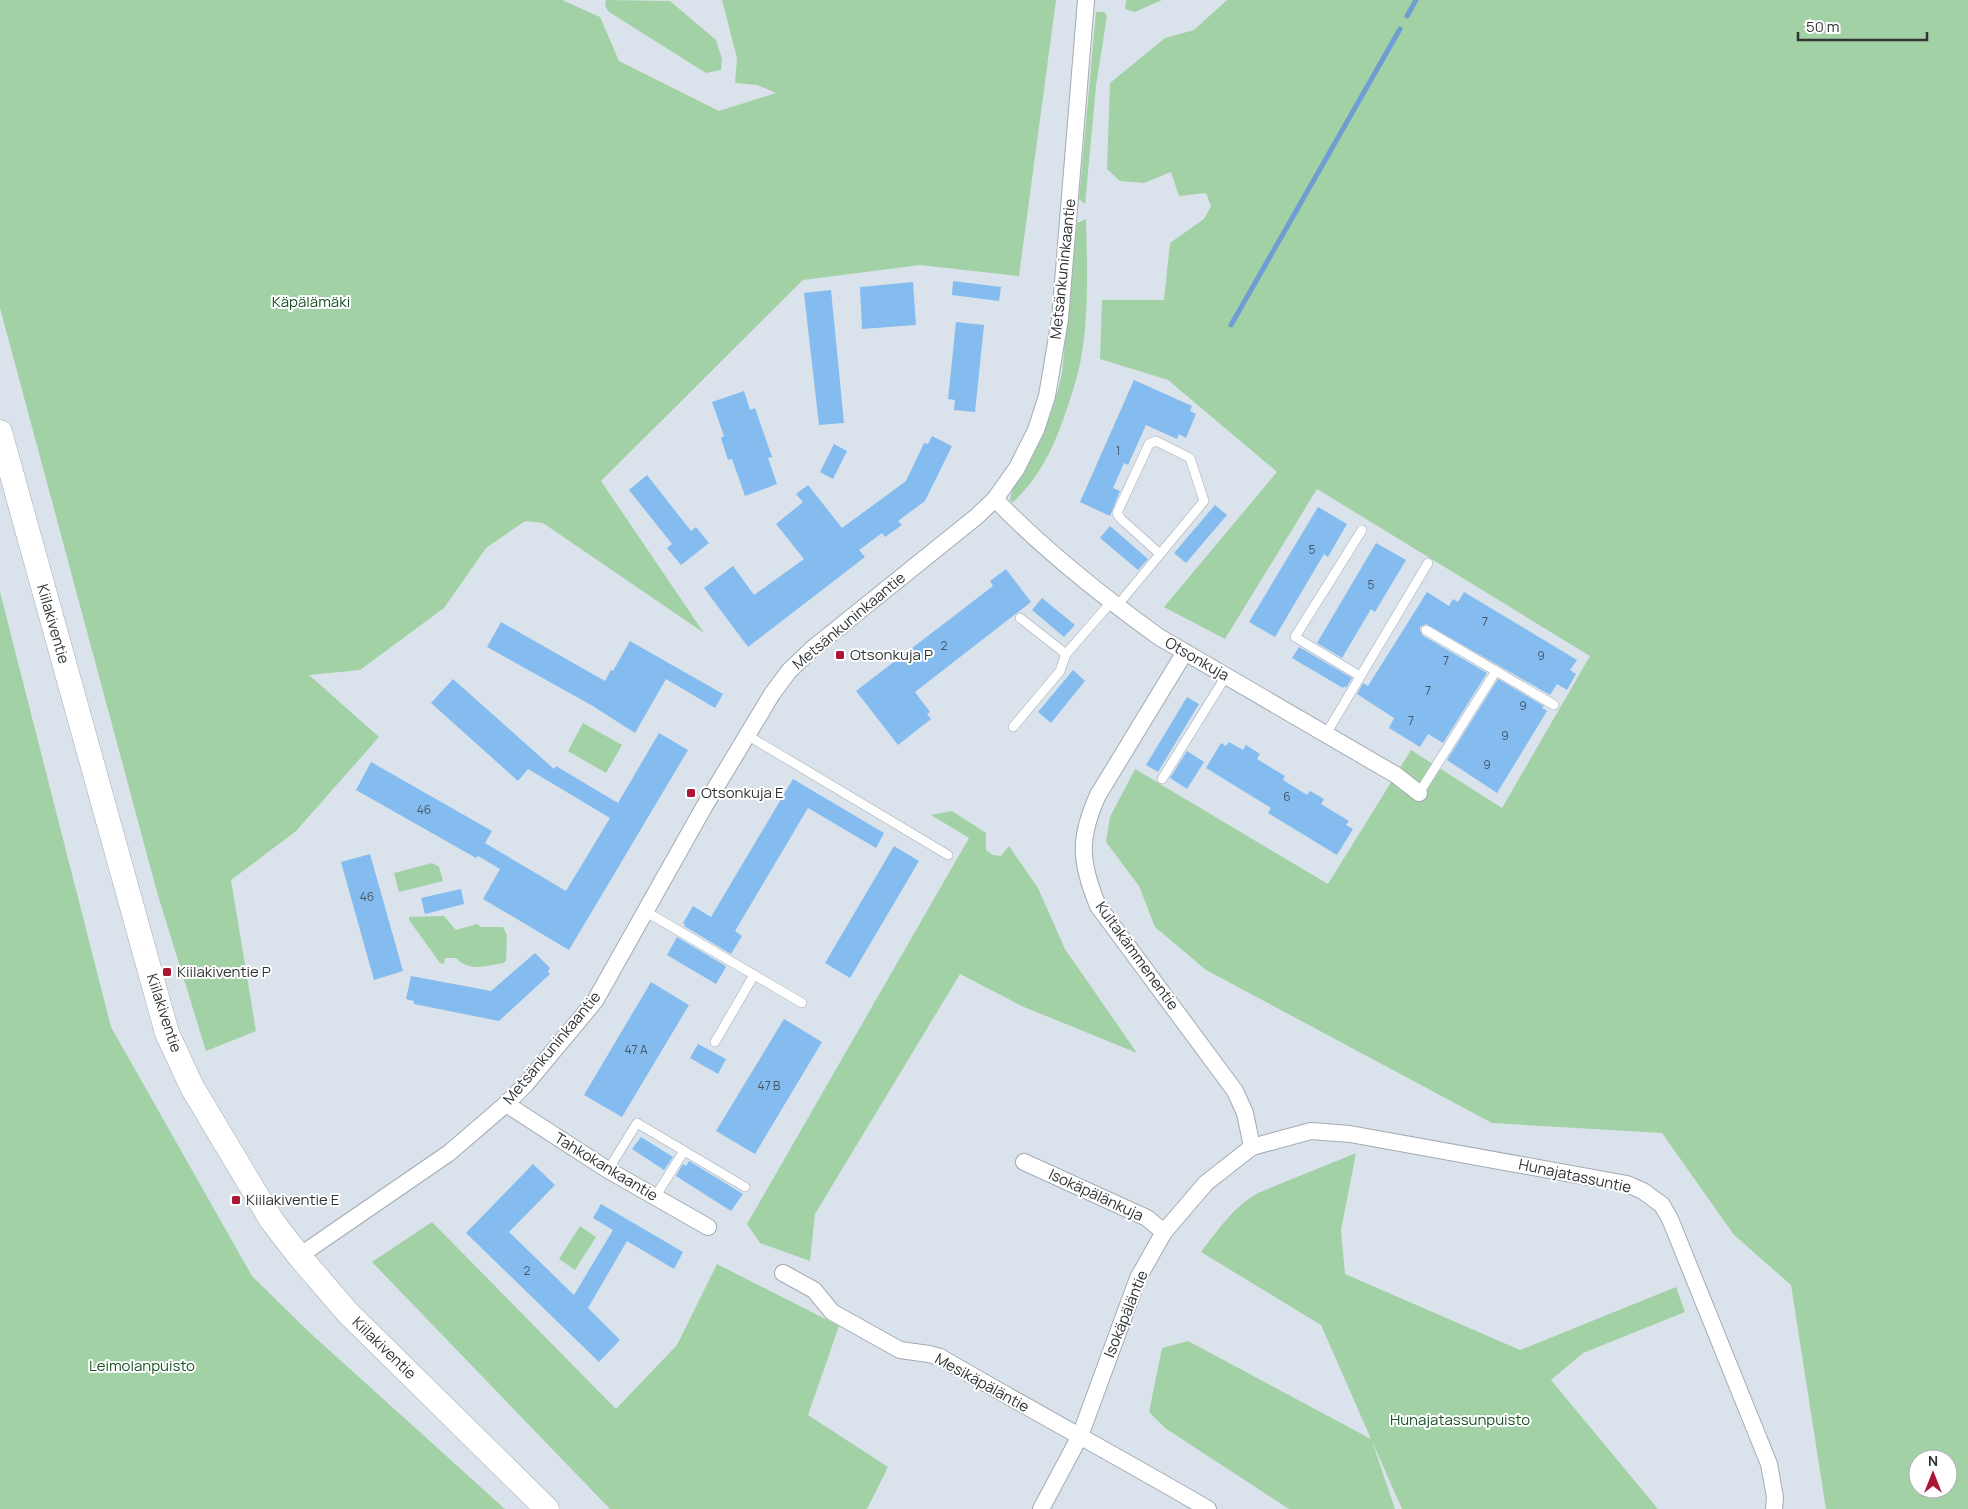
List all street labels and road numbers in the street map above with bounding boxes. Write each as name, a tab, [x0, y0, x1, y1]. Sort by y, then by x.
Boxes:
street label: Metsänkuninkaantie	[1045, 197, 1080, 340]
street label: Metsänkuninkaantie	[788, 567, 910, 674]
street label: Kiilakiventie	[32, 582, 75, 666]
street label: Otsonkuja	[1161, 632, 1233, 685]
street label: Kultakämmenentie	[1091, 897, 1184, 1014]
street label: Kiilakiventie	[142, 971, 187, 1055]
street label: Metsänkuninkaantie	[498, 987, 605, 1109]
street label: Tahkokankaantie	[551, 1127, 662, 1206]
street label: Hunajatassuntie	[1517, 1153, 1634, 1198]
street label: Isokäpälänkuja	[1045, 1163, 1147, 1226]
street label: Isokäpäläntie	[1099, 1267, 1153, 1361]
street label: Kiilakiventie	[348, 1312, 421, 1384]
street label: Mesikäpäläntie	[931, 1348, 1033, 1417]

